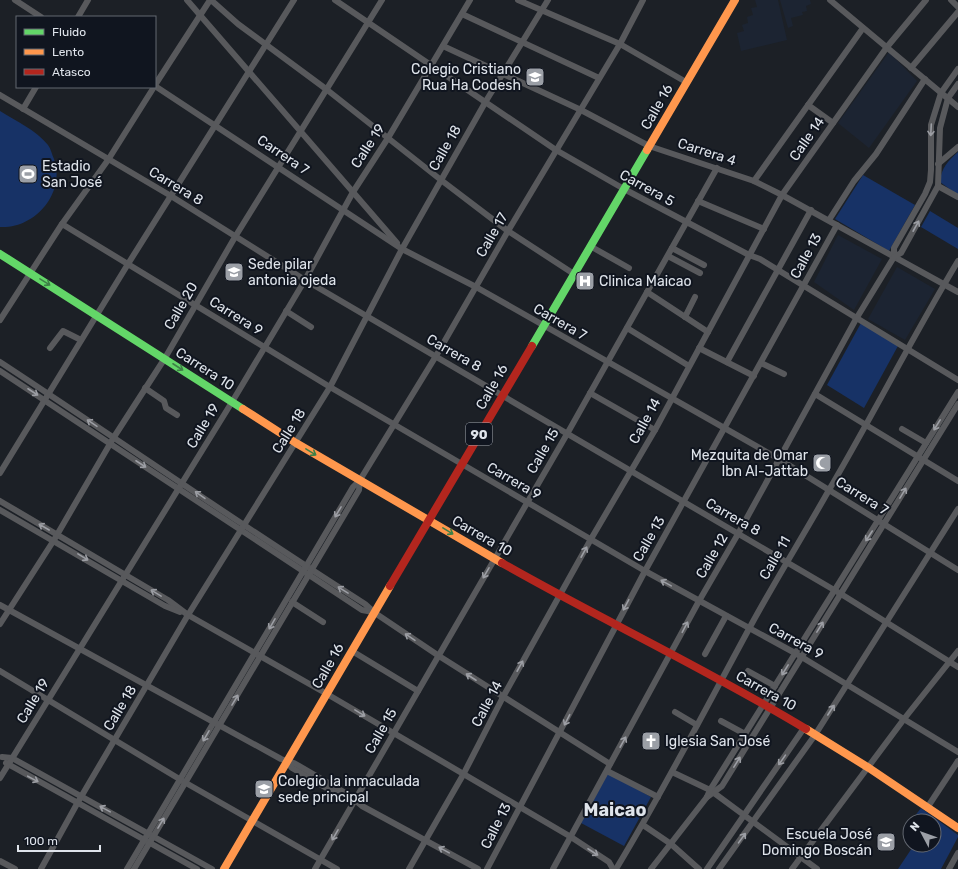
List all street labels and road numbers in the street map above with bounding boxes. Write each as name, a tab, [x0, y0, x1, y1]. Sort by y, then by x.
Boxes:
street label: Calle 16	[637, 81, 677, 133]
street label: Calle 14	[786, 113, 828, 164]
street label: Calle 19	[347, 121, 389, 171]
street label: Calle 18	[425, 122, 465, 174]
street label: Carrera 7	[254, 131, 312, 179]
street label: Carrera 4	[676, 135, 739, 170]
street label: Carrera 8	[146, 163, 206, 209]
street label: Carrera 5	[617, 166, 677, 210]
street label: Calle 17	[473, 210, 511, 260]
street label: Calle 13	[787, 230, 825, 282]
street label: Calle 20	[161, 279, 201, 333]
street label: Carrera 9	[206, 293, 266, 339]
street label: Carrera 7	[530, 300, 590, 344]
street label: Carrera 8	[423, 330, 485, 376]
street label: Carrera 10	[172, 344, 238, 394]
street label: Calle 16	[472, 361, 512, 413]
street label: Calle 14	[625, 395, 665, 447]
street label: Calle 19	[183, 400, 223, 452]
street label: Calle 18	[269, 405, 310, 457]
road number: 90	[466, 423, 492, 445]
street label: Calle 15	[523, 425, 563, 477]
street label: Carrera 9	[484, 459, 544, 503]
street label: Carrera 7	[832, 473, 892, 519]
street label: Carrera 8	[702, 494, 764, 540]
street label: Carrera 10	[449, 512, 515, 560]
street label: Calle 13	[629, 513, 669, 565]
street label: Calle 12	[692, 530, 732, 582]
street label: Calle 11	[756, 533, 794, 583]
street label: Carrera 9	[766, 619, 826, 663]
street label: Calle 16	[308, 640, 348, 692]
street label: Carrera 10	[733, 667, 799, 715]
street label: Calle 19	[13, 675, 53, 727]
street label: Calle 14	[468, 678, 506, 730]
street label: Calle 18	[100, 682, 140, 734]
street label: Calle 15	[361, 705, 401, 757]
street label: Calle 13	[477, 800, 515, 852]

